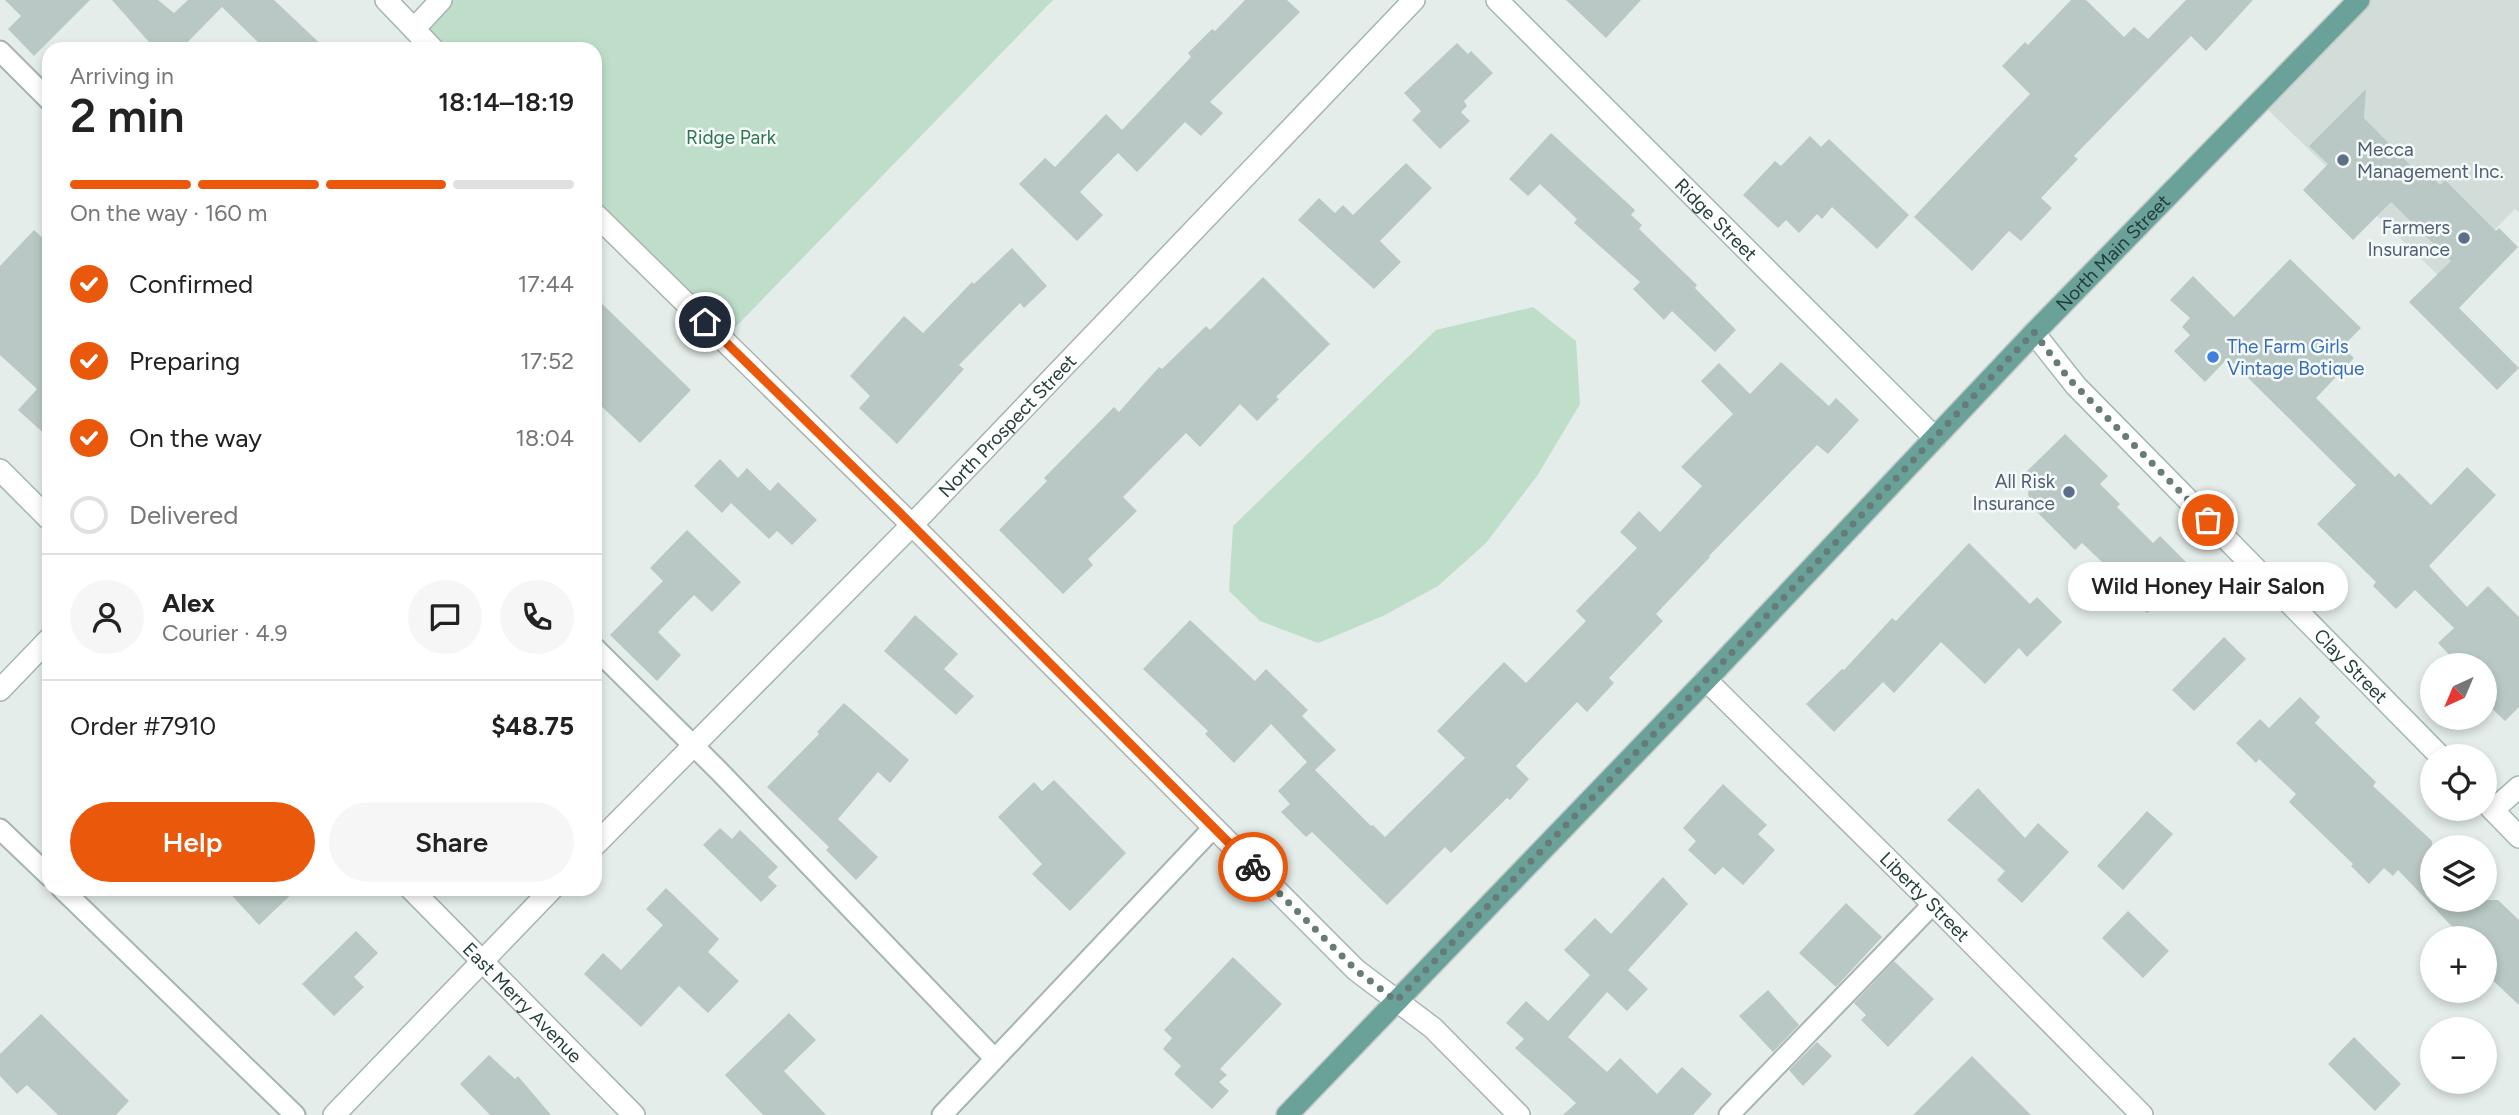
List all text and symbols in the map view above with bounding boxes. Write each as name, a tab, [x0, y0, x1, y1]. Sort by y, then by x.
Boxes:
text: Arriving in	[70, 62, 174, 90]
text: 18:14–18:19	[438, 86, 574, 118]
text: 2 min	[70, 88, 185, 144]
park label: Ridge Park	[686, 126, 777, 149]
place label: Mecca Management Inc.	[2357, 138, 2504, 183]
marker: Mecca Management Inc.	[2335, 152, 2351, 168]
street label: Ridge Street	[1670, 174, 1762, 265]
street label: North Main Street	[2051, 190, 2175, 316]
text: On the way · 160 m	[70, 199, 267, 227]
place label: Farmers Insurance	[2367, 216, 2450, 261]
marker: Farmers Insurance	[2456, 230, 2472, 246]
icon: check	[70, 265, 108, 303]
text: Confirmed	[129, 268, 253, 300]
text: 17:44	[518, 270, 574, 298]
pin	[675, 292, 735, 352]
icon: home	[686, 303, 724, 341]
place label: The Farm Girls Vintage Botique	[2227, 335, 2364, 380]
icon: check	[70, 342, 108, 380]
text: Preparing	[129, 345, 240, 377]
text: 17:52	[520, 347, 574, 375]
marker: The Farm Girls Vintage Botique	[2205, 349, 2221, 365]
street label: North Prospect Street	[934, 350, 1081, 502]
icon: check	[70, 419, 108, 457]
text: On the way	[129, 422, 262, 454]
text: 18:04	[516, 424, 574, 452]
place label: All Risk Insurance	[1972, 470, 2056, 515]
marker: All Risk Insurance	[2061, 484, 2077, 500]
pin	[2178, 490, 2238, 550]
text: Delivered	[129, 499, 238, 531]
icon: bag	[2189, 501, 2227, 539]
callout: Wild Honey Hair Salon	[2068, 562, 2348, 611]
text: Wild Honey Hair Salon	[2091, 572, 2325, 600]
button: person	[70, 580, 144, 654]
button: chat	[408, 580, 482, 654]
button: phone	[500, 580, 574, 654]
text: Alex	[162, 587, 215, 619]
text: Courier · 4.9	[162, 619, 288, 647]
street label: Clay Street	[2309, 624, 2392, 708]
north arrow	[2420, 653, 2497, 730]
map controls	[2420, 653, 2497, 1094]
text: Order #7910	[70, 710, 216, 742]
text: $48.75	[491, 710, 574, 742]
button: locate	[2420, 744, 2497, 821]
button: Help	[70, 802, 315, 882]
button: Share	[329, 802, 574, 882]
courier	[1218, 832, 1288, 902]
button: layers	[2420, 835, 2497, 912]
street label: Liberty Street	[1875, 847, 1974, 946]
icon: bike	[1234, 848, 1272, 886]
button: +	[2420, 926, 2497, 1003]
street label: East Merry Avenue	[458, 937, 587, 1068]
button: −	[2420, 1017, 2497, 1094]

